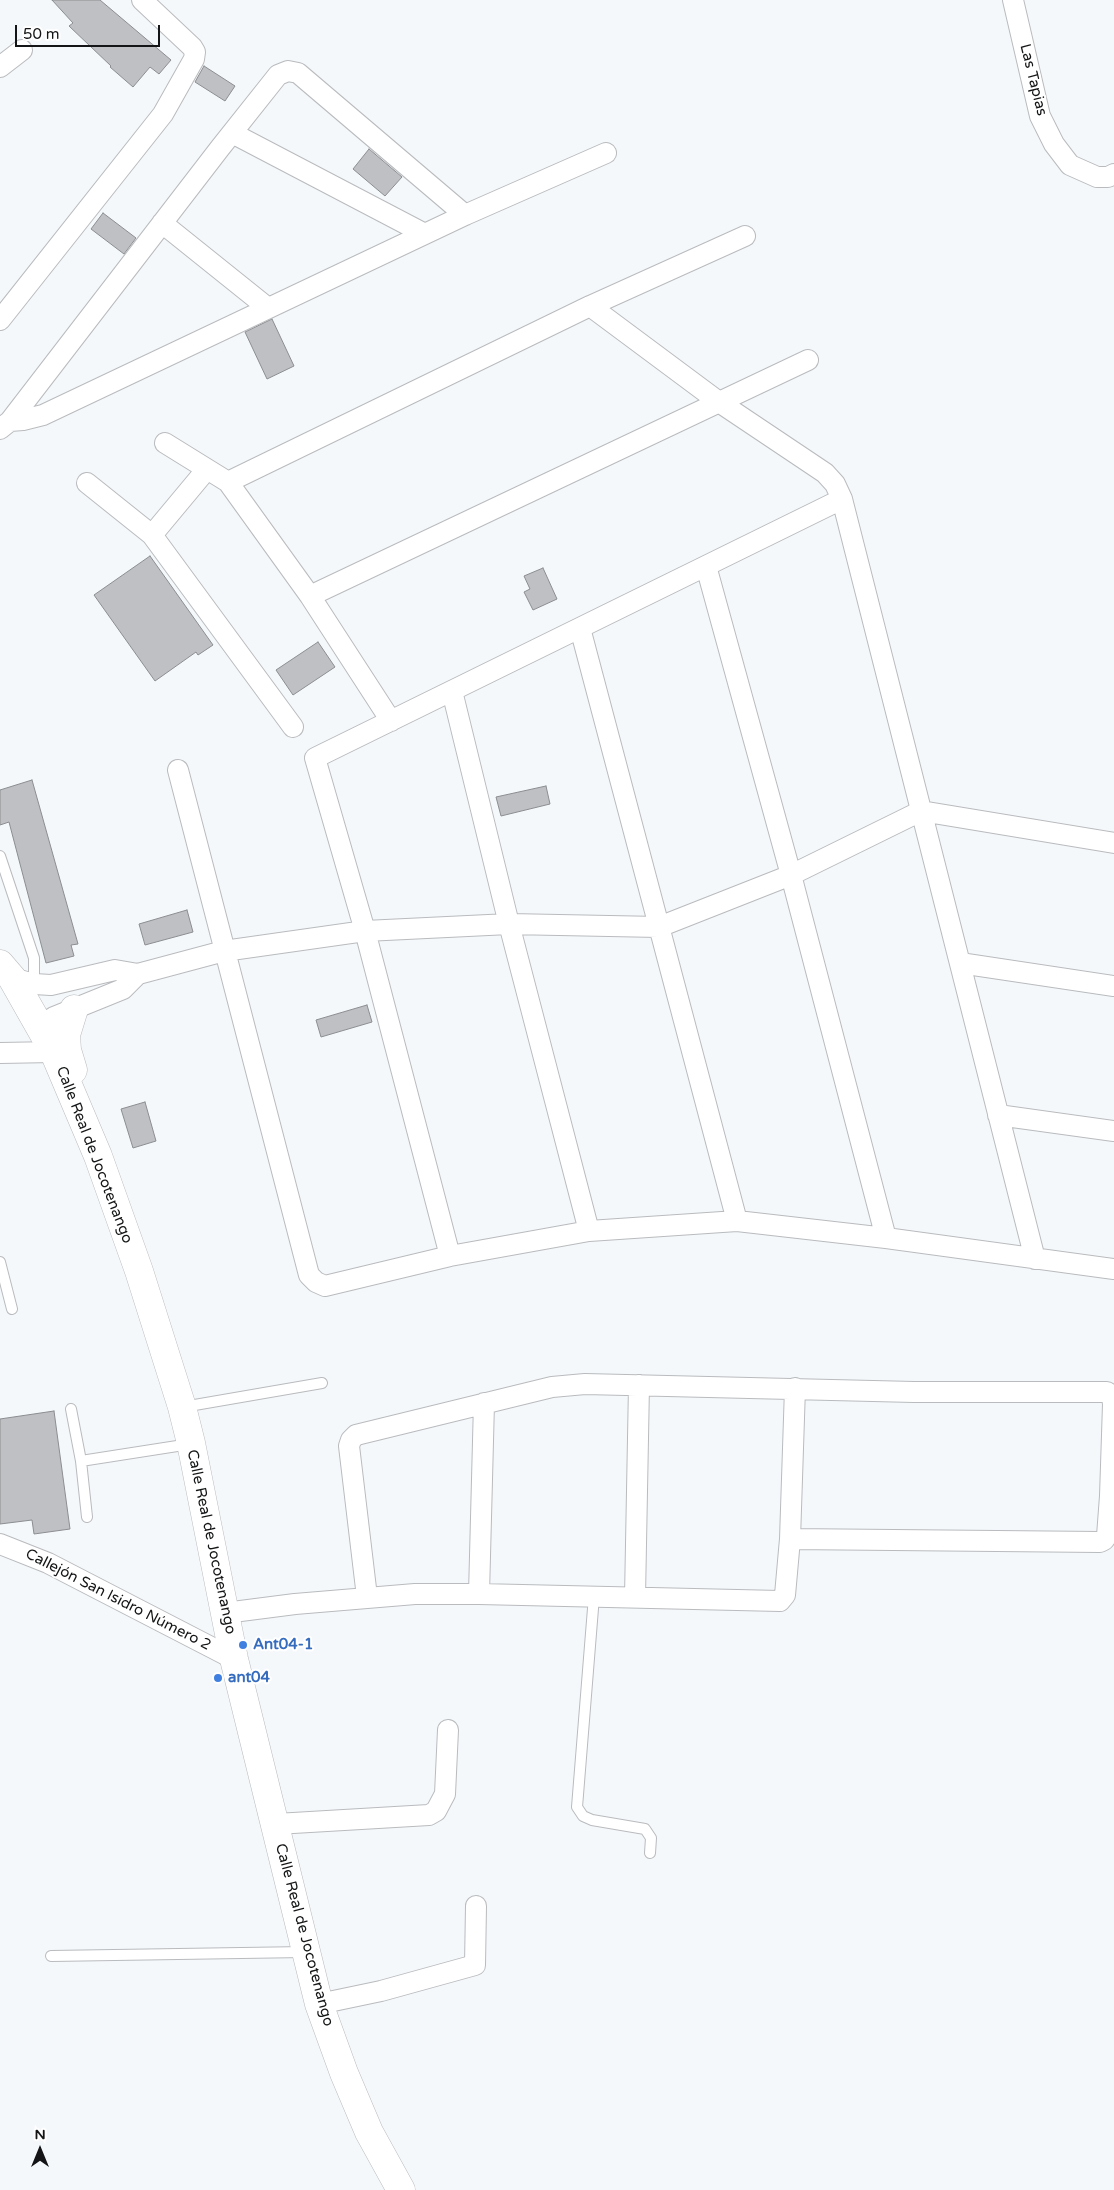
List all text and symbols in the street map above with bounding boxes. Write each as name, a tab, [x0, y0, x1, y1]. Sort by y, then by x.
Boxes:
scale bar	[18, 15, 162, 47]
text: 50 m	[23, 25, 60, 43]
street label: Las Tapias	[1015, 42, 1051, 118]
street label: Calle Real de Jocotenango	[52, 1064, 136, 1246]
street label: Calle Real de Jocotenango	[183, 1448, 239, 1636]
street label: Callejón San Isidro Número 2	[22, 1545, 214, 1655]
place label: Ant04-1	[253, 1636, 313, 1654]
marker: Ant04-1	[237, 1639, 249, 1651]
place label: ant04	[228, 1669, 270, 1687]
marker: ant04	[212, 1672, 224, 1684]
street label: Calle Real de Jocotenango	[271, 1842, 337, 2028]
north arrow	[15, 2125, 65, 2175]
text: N	[34, 2126, 46, 2143]

